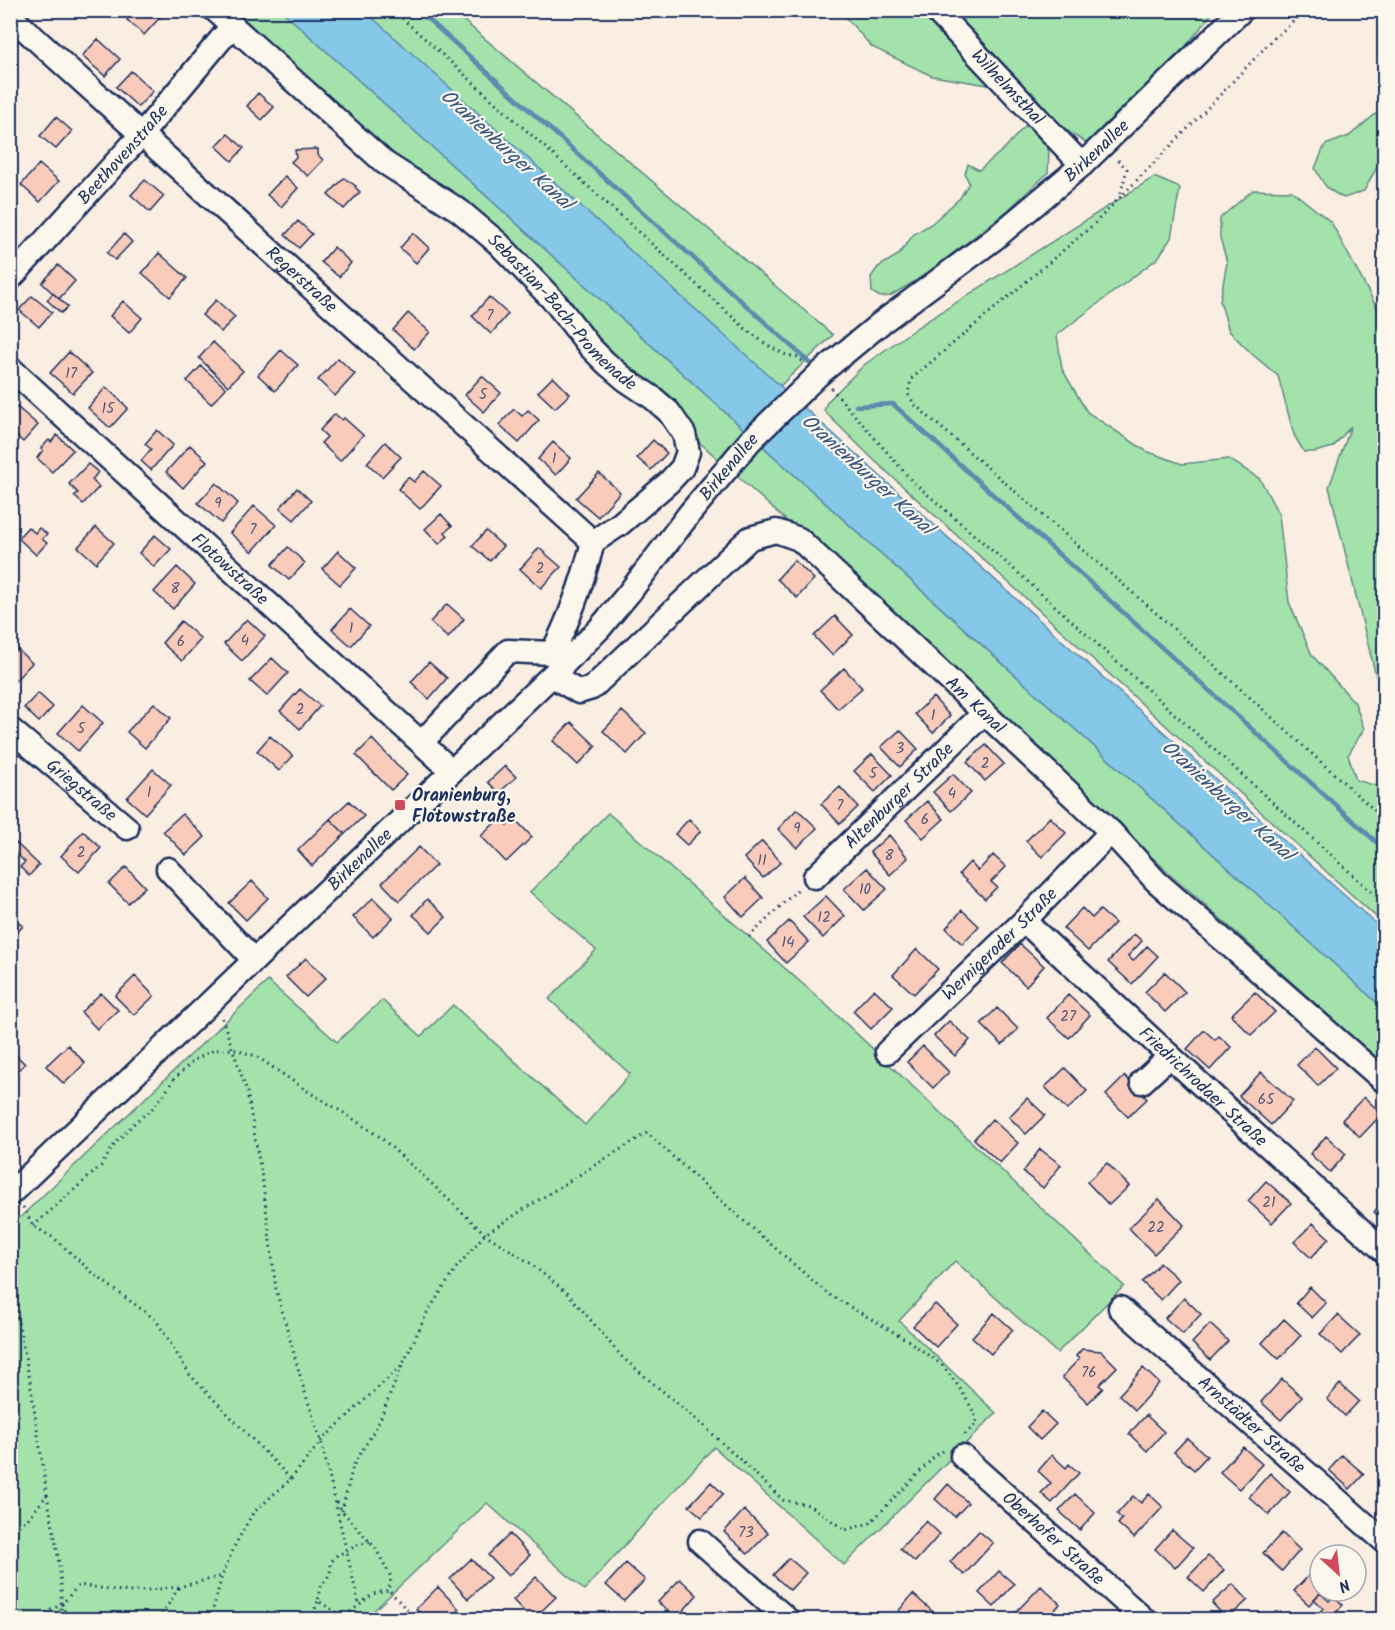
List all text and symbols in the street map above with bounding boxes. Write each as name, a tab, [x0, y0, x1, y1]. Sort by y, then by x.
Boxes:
street label: Wilhelmsthal	[963, 43, 1051, 133]
water label: Oranienburger Kanal	[432, 82, 582, 222]
street label: Beethovenstraße	[71, 99, 176, 212]
street label: Birkenallee	[1058, 113, 1137, 190]
street label: Sebastian-Bach-Promenade	[480, 227, 642, 399]
street label: Regerstraße	[258, 240, 344, 321]
house number: 7	[487, 304, 495, 328]
house number: 17	[65, 362, 78, 386]
house number: 5	[479, 383, 488, 407]
house number: 15	[102, 397, 115, 421]
water label: Oranienburger Kanal	[793, 407, 943, 547]
street label: Birkenallee	[693, 427, 766, 508]
house number: 1	[552, 447, 557, 471]
house number: 9	[214, 492, 222, 516]
house number: 7	[250, 518, 258, 542]
street label: Flotowstraße	[184, 527, 275, 613]
house number: 2	[536, 557, 544, 581]
house number: 8	[170, 577, 180, 601]
house number: 1	[349, 617, 354, 641]
house number: 4	[241, 629, 249, 653]
house number: 6	[177, 630, 185, 654]
street label: Am Kanal	[938, 670, 1012, 742]
house number: 2	[296, 698, 304, 722]
house number: 1	[931, 704, 936, 728]
house number: 5	[77, 717, 86, 741]
water label: Oranienburger Kanal	[1153, 733, 1303, 873]
street label: Altenburger Straße	[838, 736, 962, 857]
house number: 3	[896, 737, 905, 761]
street label: Griegstraße	[39, 752, 123, 830]
house number: 2	[981, 752, 989, 776]
house number: 5	[869, 762, 878, 786]
house number: 1	[147, 781, 152, 805]
place label: Oranienburg, Flotowstraße	[412, 782, 516, 832]
house number: 4	[948, 782, 956, 806]
house number: 7	[837, 794, 845, 818]
marker: Oranienburg, Flotowstraße	[393, 798, 407, 812]
house number: 6	[921, 808, 929, 832]
house number: 9	[793, 817, 801, 841]
street label: Birkenallee	[321, 822, 400, 899]
house number: 2	[77, 841, 85, 865]
house number: 8	[884, 844, 894, 868]
house number: 11	[757, 849, 767, 873]
house number: 10	[859, 878, 872, 902]
street label: Wernigeroder Straße	[936, 881, 1065, 1009]
house number: 12	[817, 906, 831, 930]
house number: 14	[782, 931, 794, 955]
house number: 27	[1060, 1005, 1077, 1029]
street label: Friedrichrodaer Straße	[1131, 1020, 1274, 1155]
house number: 65	[1258, 1088, 1275, 1112]
house number: 21	[1262, 1191, 1276, 1215]
house number: 22	[1147, 1216, 1165, 1240]
house number: 76	[1081, 1361, 1097, 1385]
street label: Arnstädter Straße	[1190, 1370, 1312, 1482]
street label: Oberhofer Straße	[994, 1485, 1111, 1593]
house number: 73	[738, 1521, 754, 1545]
north arrow	[1308, 1543, 1368, 1603]
text: N	[1334, 1572, 1354, 1598]

